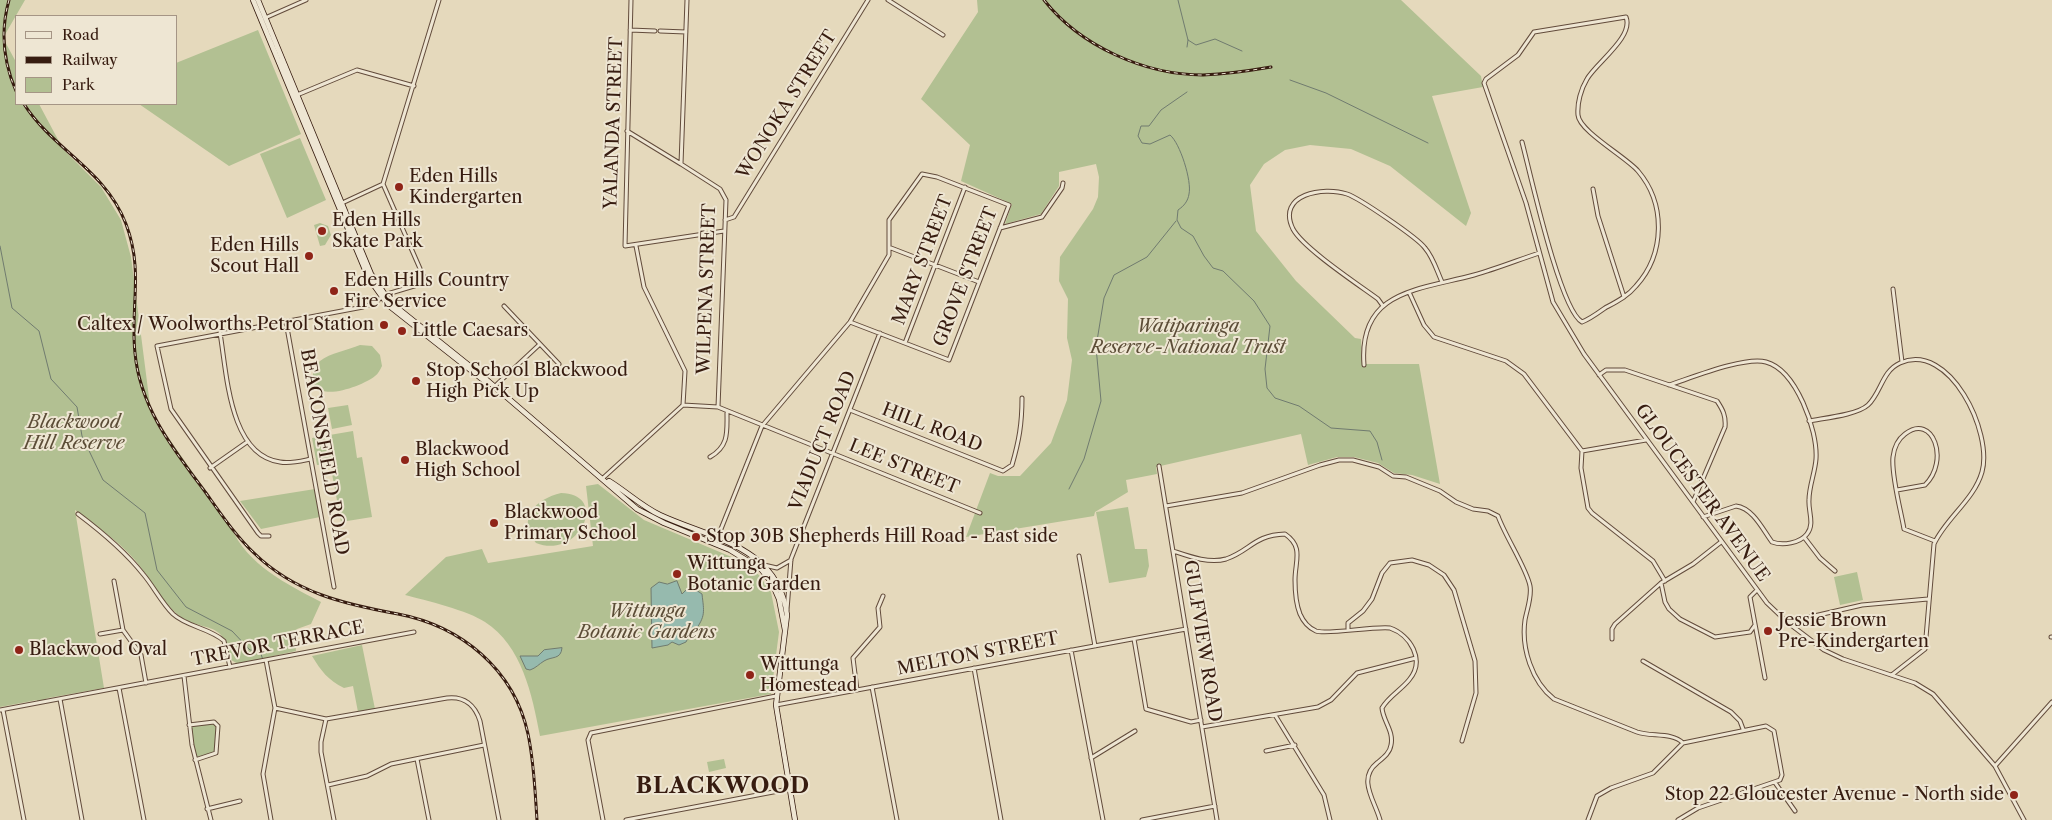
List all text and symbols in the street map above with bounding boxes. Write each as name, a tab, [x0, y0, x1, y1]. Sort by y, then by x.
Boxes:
legend	[15, 15, 178, 105]
text: Road	[62, 25, 99, 44]
street label: WONOKA STREET	[732, 27, 842, 183]
street label: YALANDA STREET	[600, 36, 628, 210]
text: Railway	[62, 50, 118, 69]
text: Park	[62, 75, 95, 94]
place label: Eden Hills Kindergarten	[409, 166, 523, 208]
marker: Eden Hills Kindergarten	[393, 181, 405, 193]
street label: MARY STREET	[888, 192, 958, 328]
street label: WILPENA STREET	[693, 203, 721, 375]
street label: GROVE STREET	[929, 204, 1003, 350]
place label: Eden Hills Skate Park	[332, 210, 423, 252]
marker: Eden Hills Skate Park	[316, 225, 328, 237]
place label: Eden Hills Scout Hall	[210, 235, 299, 278]
marker: Eden Hills Scout Hall	[303, 250, 315, 262]
place label: Eden Hills Country Fire Service	[344, 270, 509, 312]
marker: Eden Hills Country Fire Service	[328, 285, 340, 297]
place label: Caltex / Woolworths Petrol Station	[77, 314, 374, 336]
park label: Watiparinga Reserve-National Trust	[1090, 316, 1286, 358]
marker: Caltex / Woolworths Petrol Station	[378, 319, 390, 331]
place label: Little Caesars	[412, 320, 528, 342]
marker: Little Caesars	[396, 325, 408, 337]
street label: BEACONSFIELD ROAD	[295, 347, 353, 557]
place label: Stop School Blackwood High Pick Up	[426, 360, 628, 402]
street label: VIADUCT ROAD	[785, 368, 861, 514]
marker: Stop School Blackwood High Pick Up	[410, 375, 422, 387]
street label: HILL ROAD	[879, 399, 985, 457]
street label: GLOUCESTER AVENUE	[1630, 400, 1774, 586]
park label: Blackwood Hill Reserve	[23, 412, 125, 454]
street label: LEE STREET	[846, 435, 962, 499]
place label: Blackwood High School	[415, 439, 520, 482]
marker: Blackwood High School	[399, 454, 411, 466]
place label: Blackwood Primary School	[504, 502, 637, 544]
marker: Blackwood Primary School	[488, 517, 500, 529]
place label: Stop 30B Shepherds Hill Road - East side	[706, 526, 1058, 548]
marker: Stop 30B Shepherds Hill Road - East side	[690, 531, 702, 543]
place label: Wittunga Botanic Garden	[687, 553, 821, 596]
street label: GULFVIEW ROAD	[1179, 558, 1225, 724]
marker: Wittunga Botanic Garden	[671, 568, 683, 580]
park label: Wittunga Botanic Gardens	[578, 601, 716, 644]
place label: Jessie Brown Pre-Kindergarten	[1778, 610, 1929, 652]
street label: TREVOR TERRACE	[190, 617, 366, 671]
marker: Jessie Brown Pre-Kindergarten	[1762, 625, 1774, 637]
street label: MELTON STREET	[895, 628, 1061, 680]
place label: Blackwood Oval	[29, 639, 167, 661]
marker: Blackwood Oval	[13, 644, 25, 656]
place label: Wittunga Homestead	[760, 654, 857, 696]
marker: Wittunga Homestead	[744, 669, 756, 681]
district label: BLACKWOOD	[635, 774, 811, 800]
place label: Stop 22 Gloucester Avenue - North side	[1665, 784, 2004, 806]
marker: Stop 22 Gloucester Avenue - North side	[2008, 789, 2020, 801]

